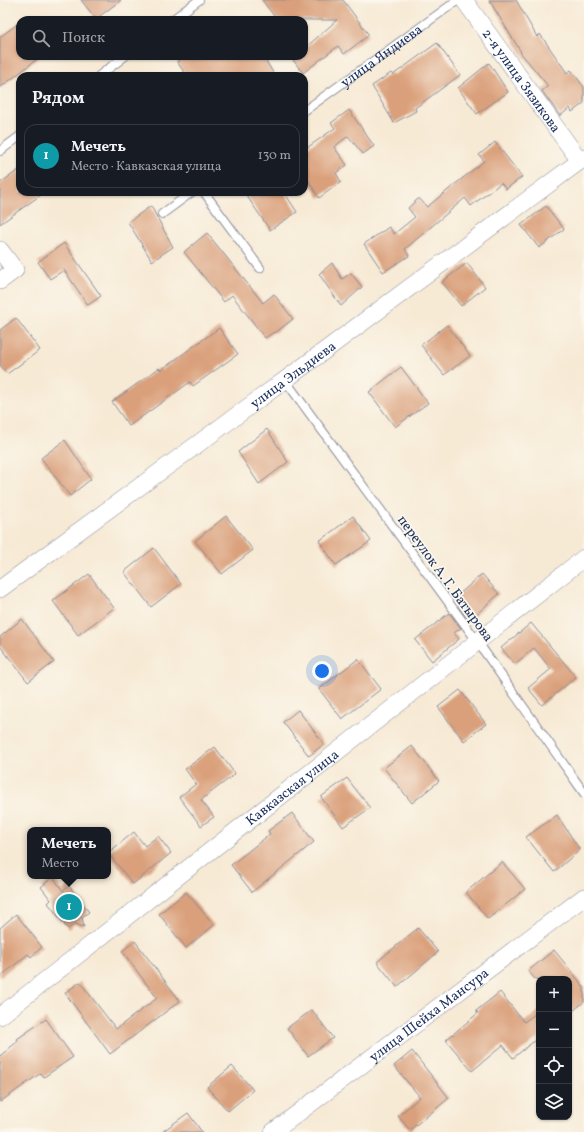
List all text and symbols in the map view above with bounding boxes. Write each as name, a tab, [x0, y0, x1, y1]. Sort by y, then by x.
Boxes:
search box	[16, 16, 308, 60]
street label: улица Яндиева	[337, 21, 427, 93]
street label: 2-я улица Зязикова	[477, 26, 565, 137]
icon: search	[30, 27, 52, 49]
text: Поиск	[62, 28, 105, 49]
text: Рядом	[32, 87, 85, 110]
text: Мечеть	[71, 137, 126, 158]
text: 1	[43, 147, 49, 165]
text: 130 m	[258, 147, 291, 165]
text: Место · Кавказская улица	[71, 158, 221, 176]
street label: улица Эльдиева	[247, 337, 340, 413]
street label: переулок А. Г. Батырова	[392, 512, 497, 646]
your location	[312, 661, 332, 681]
street label: Кавказская улица	[242, 746, 343, 831]
popup	[27, 827, 111, 879]
text: Мечеть	[42, 834, 97, 855]
text: Место	[42, 855, 79, 873]
pin: 1	[56, 892, 82, 922]
street label: улица Шейха Мансура	[366, 964, 493, 1067]
map controls	[536, 976, 572, 1120]
button: +	[536, 976, 572, 1012]
button: −	[536, 1012, 572, 1048]
button: locate	[536, 1048, 572, 1084]
button: layers	[536, 1084, 572, 1120]

